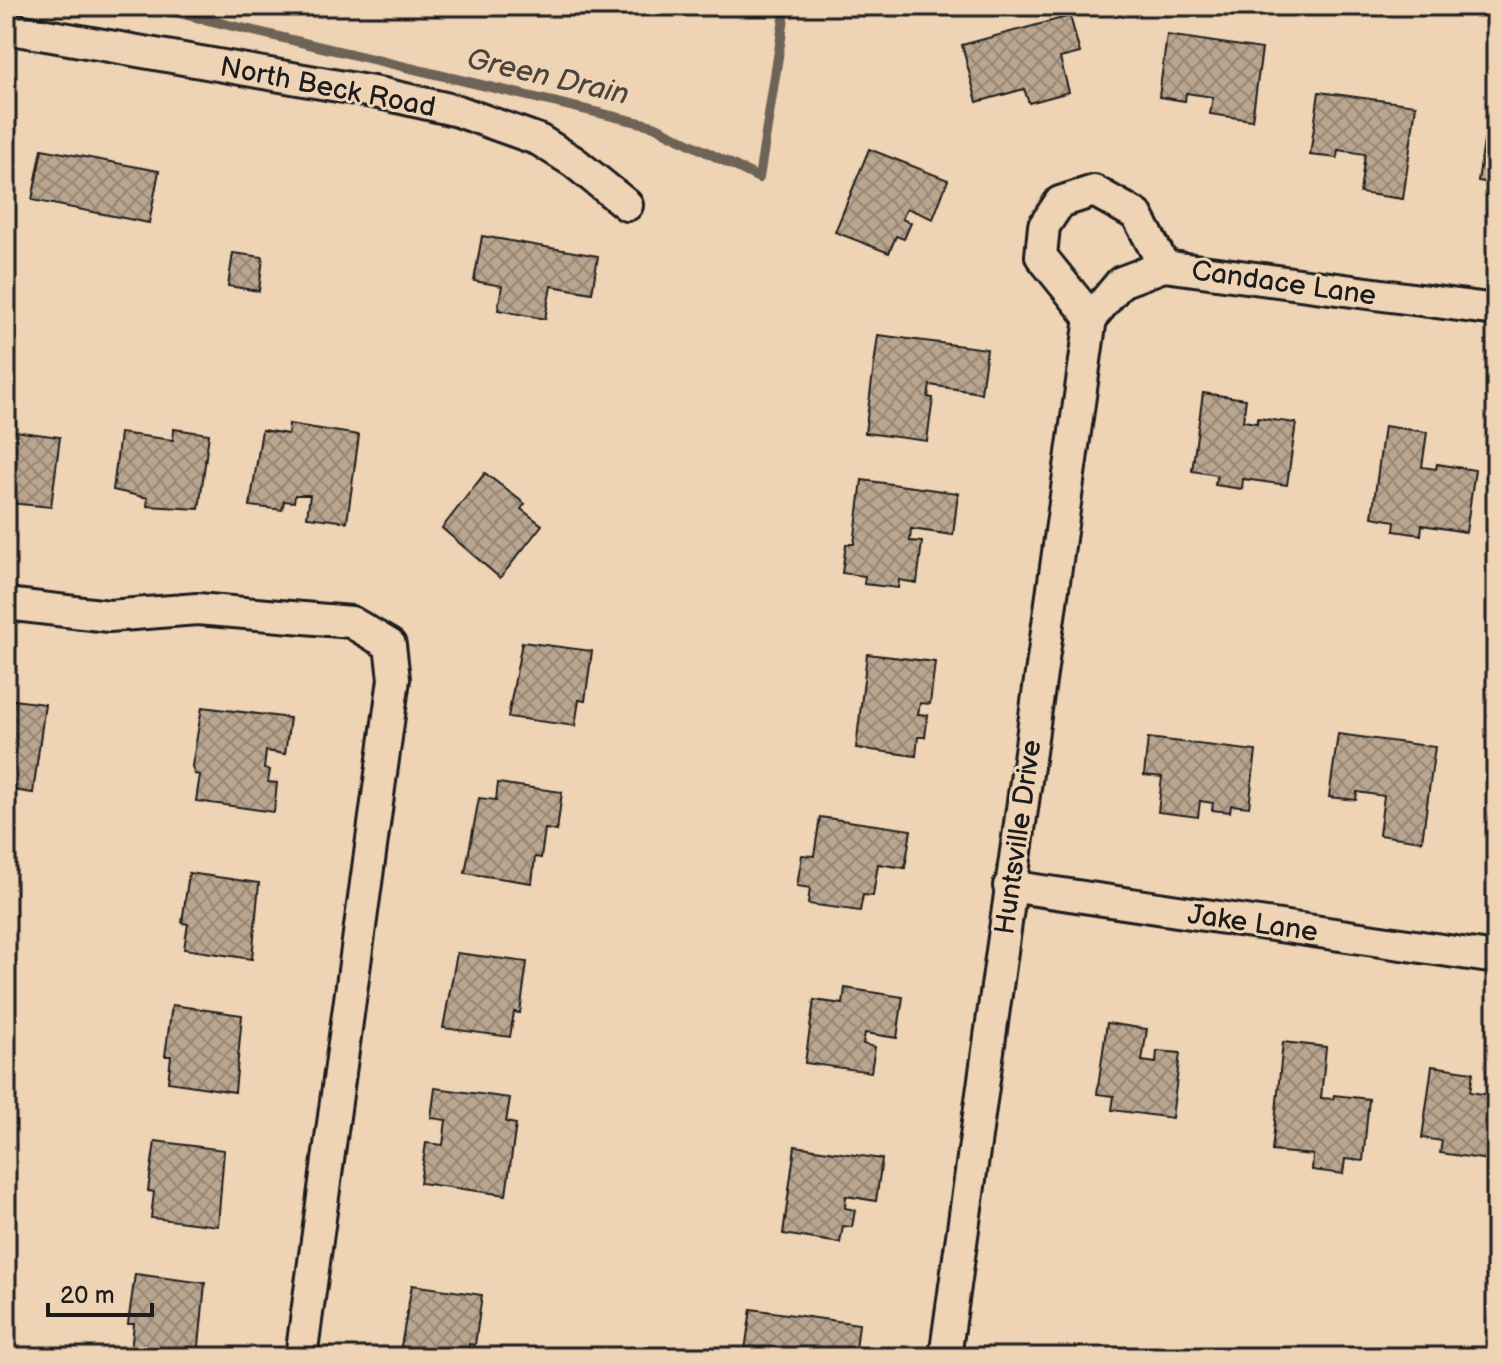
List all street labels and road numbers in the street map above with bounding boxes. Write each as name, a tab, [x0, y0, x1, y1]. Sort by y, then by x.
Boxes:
street label: North Beck Road	[217, 50, 438, 125]
street label: Candace Lane	[1189, 254, 1378, 313]
street label: Huntsville Drive	[988, 738, 1048, 937]
street label: Jake Lane	[1186, 898, 1320, 949]

